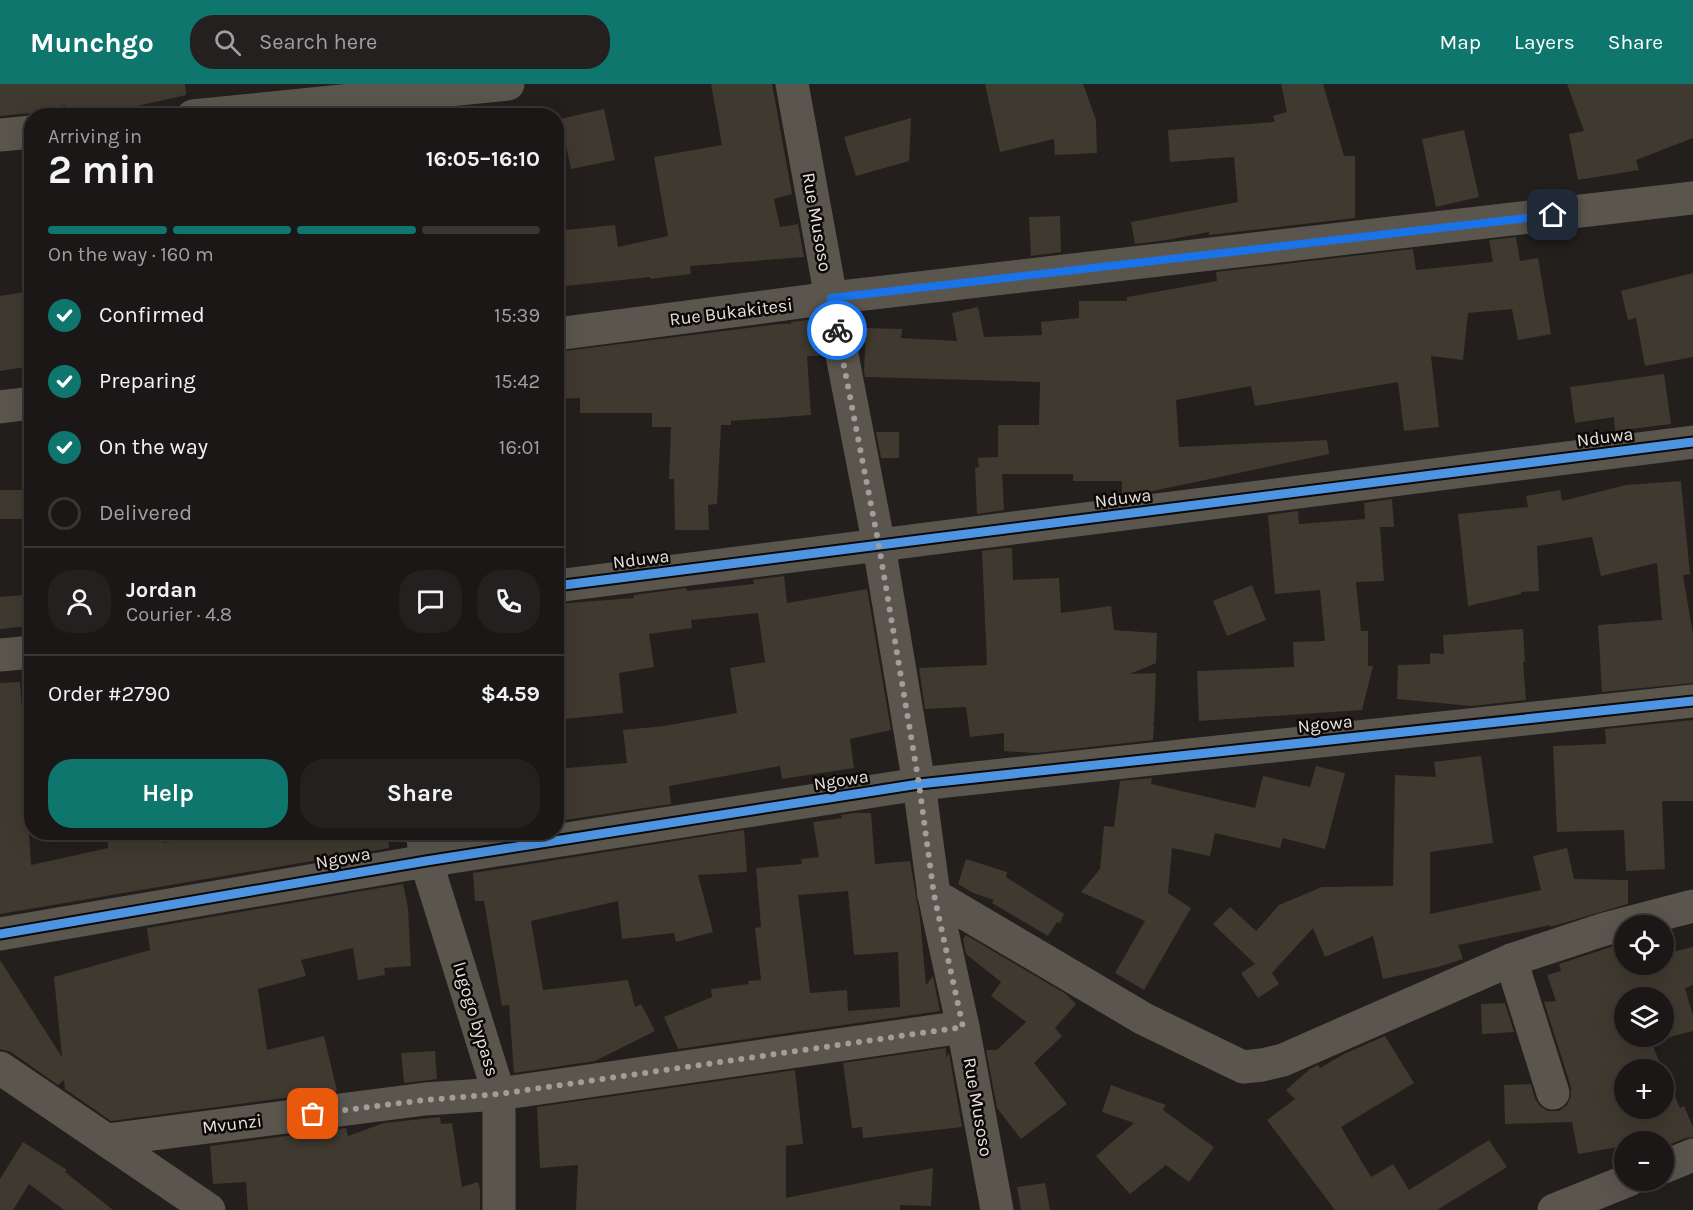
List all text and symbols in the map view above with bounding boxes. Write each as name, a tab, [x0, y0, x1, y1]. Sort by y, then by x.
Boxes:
search box	[190, 15, 610, 69]
text: Munchgo	[30, 26, 154, 59]
icon: search	[211, 26, 244, 59]
text: Search here	[259, 29, 377, 55]
text: Map	[1439, 30, 1481, 54]
text: Layers	[1514, 30, 1575, 54]
text: Share	[1608, 30, 1663, 54]
text: Arriving in	[48, 125, 142, 148]
text: 16:05–16:10	[426, 146, 540, 172]
text: 2 min	[48, 147, 156, 193]
street label: Rue Musoso	[797, 171, 837, 273]
pin	[1527, 189, 1578, 240]
icon: home	[1536, 198, 1569, 231]
text: On the way · 160 m	[48, 243, 214, 266]
street label: Rue Bukakitesi	[668, 294, 794, 330]
icon: check	[48, 299, 81, 332]
courier	[807, 300, 867, 360]
text: Confirmed	[99, 302, 205, 328]
text: 15:39	[494, 304, 540, 327]
icon: bike	[821, 314, 854, 347]
icon: check	[48, 365, 81, 398]
text: Preparing	[99, 368, 196, 394]
text: 15:42	[495, 370, 540, 393]
street label: Nduwa	[1575, 423, 1635, 451]
icon: check	[48, 431, 81, 464]
text: On the way	[99, 434, 208, 460]
text: 16:01	[499, 436, 540, 459]
street label: Nduwa	[1093, 484, 1153, 512]
text: Delivered	[99, 500, 192, 526]
street label: Nduwa	[611, 545, 671, 573]
button: person	[48, 570, 111, 633]
button: chat	[399, 570, 462, 633]
button: phone	[477, 570, 540, 633]
text: Jordan	[126, 577, 197, 603]
text: Courier · 4.8	[126, 603, 232, 626]
text: Order #2790	[48, 681, 170, 707]
text: $4.59	[481, 681, 540, 707]
street label: Ngowa	[1296, 710, 1354, 738]
button: Help	[48, 759, 288, 828]
button: Share	[300, 759, 540, 828]
street label: Ngowa	[812, 765, 870, 795]
street label: Ngowa	[314, 842, 372, 874]
map controls	[1614, 915, 1674, 1191]
button: locate	[1614, 915, 1674, 975]
street label: lugogo bypass	[448, 959, 504, 1079]
button: layers	[1614, 987, 1674, 1047]
street label: Rue Musoso	[958, 1056, 998, 1158]
button: +	[1614, 1059, 1674, 1119]
pin	[287, 1088, 338, 1139]
icon: bag	[296, 1097, 329, 1130]
street label: Mvunzi	[201, 1109, 263, 1139]
button: −	[1614, 1131, 1674, 1191]

